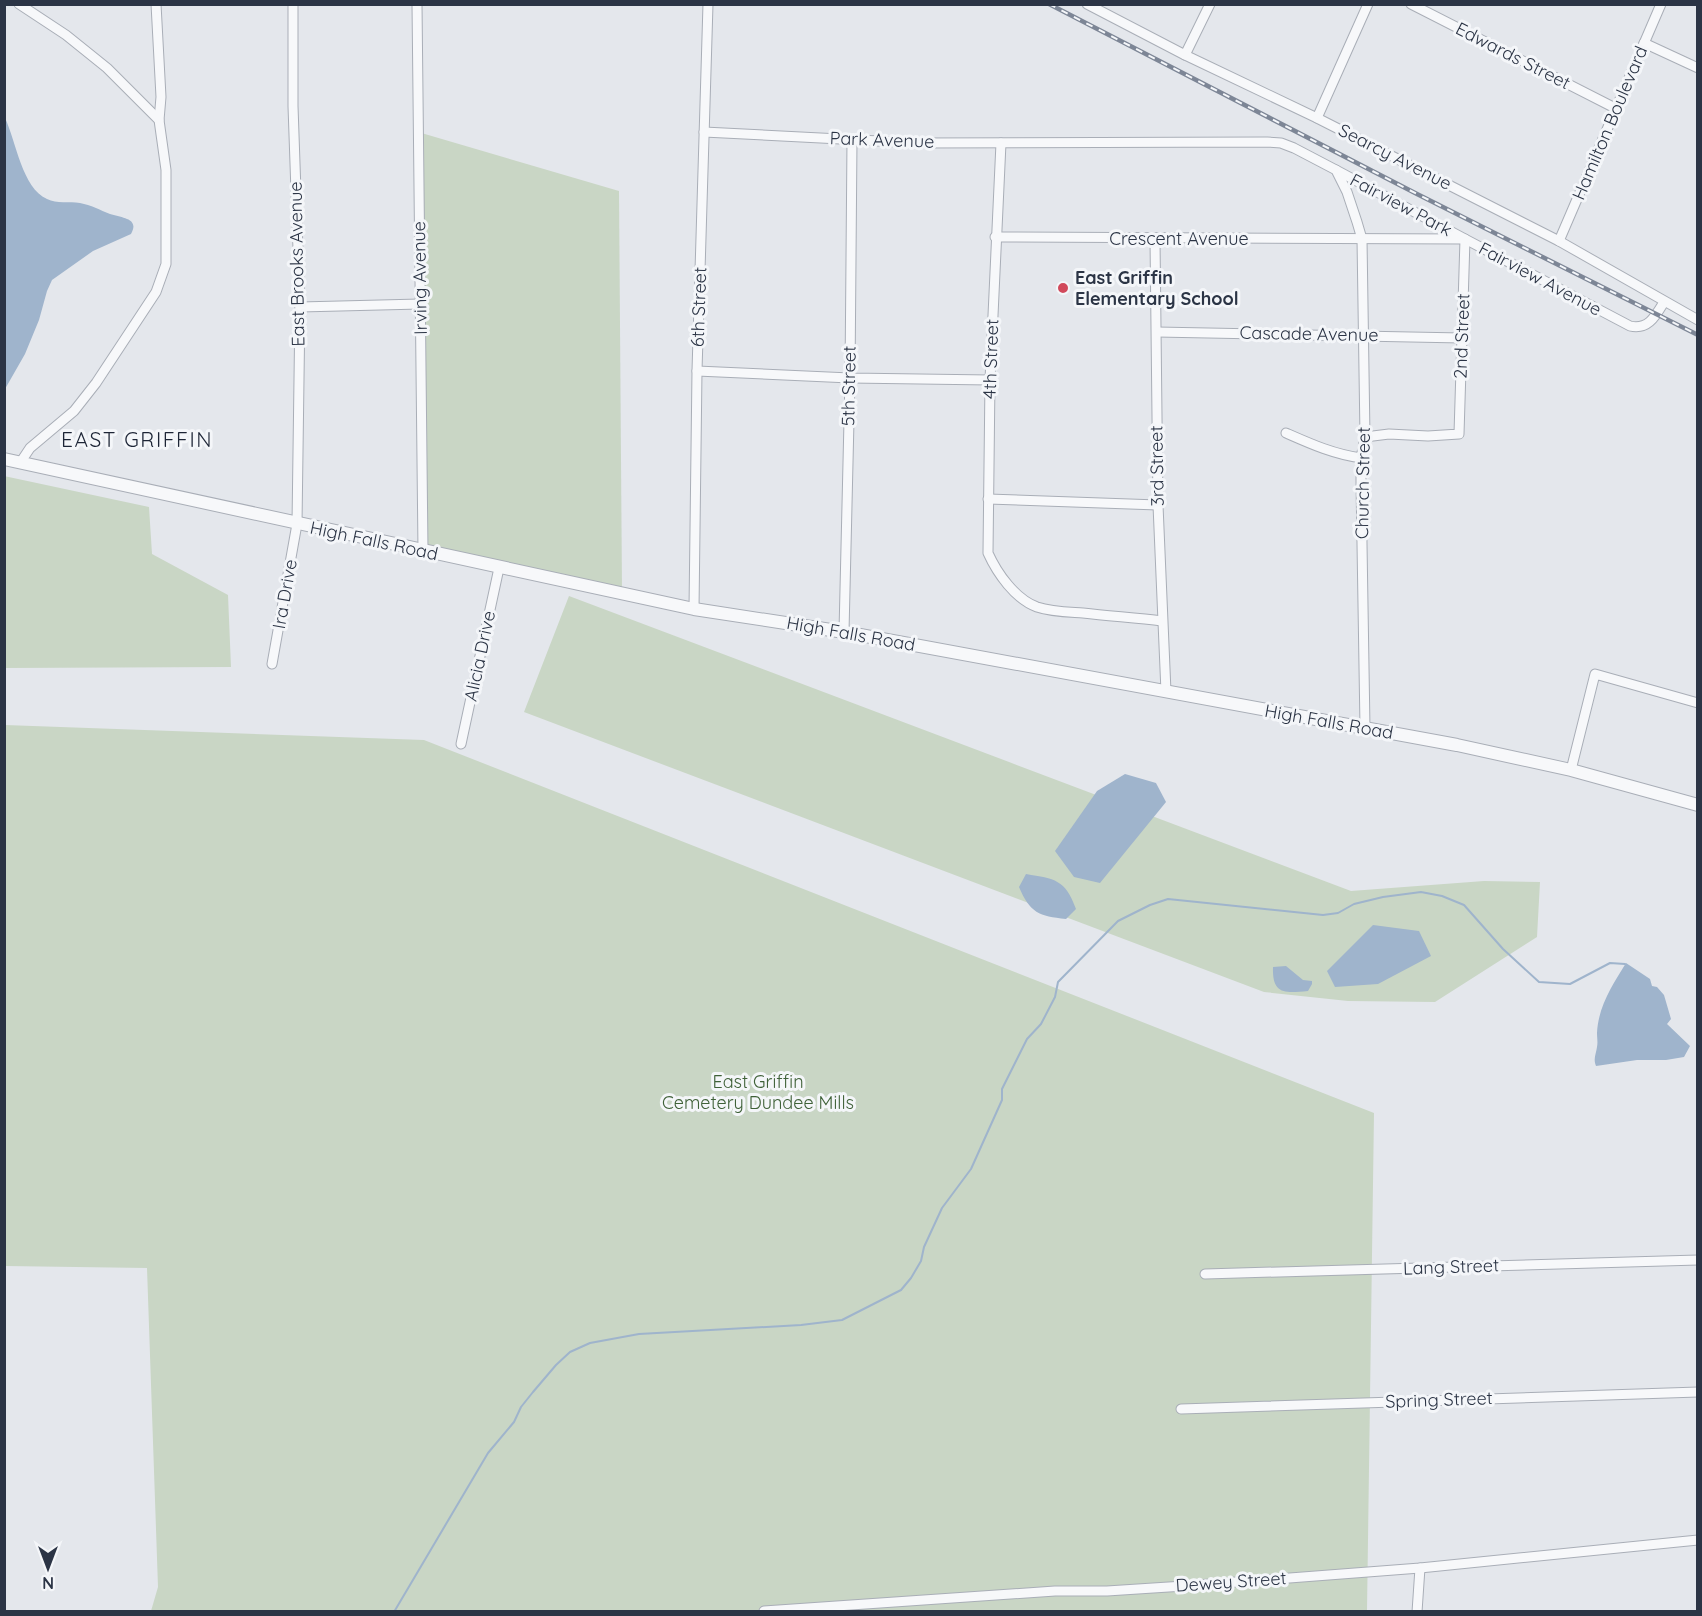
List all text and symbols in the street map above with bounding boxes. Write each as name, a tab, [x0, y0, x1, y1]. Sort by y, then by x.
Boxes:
street label: Edwards Street	[1452, 17, 1574, 94]
street label: Hamilton Boulevard	[1567, 42, 1652, 203]
street label: Searcy Avenue	[1335, 118, 1456, 195]
street label: Park Avenue	[829, 126, 935, 153]
street label: Fairview Park	[1346, 168, 1456, 241]
street label: East Brooks Avenue	[284, 181, 309, 347]
street label: Irving Avenue	[407, 221, 432, 335]
street label: Crescent Avenue	[1109, 227, 1249, 250]
street label: Fairview Avenue	[1475, 236, 1606, 321]
place label: East Griffin Elementary School	[1075, 266, 1239, 310]
street label: 6th Street	[686, 267, 711, 347]
marker: East Griffin Elementary School	[1056, 281, 1070, 295]
street label: 2nd Street	[1449, 293, 1474, 379]
street label: 4th Street	[978, 319, 1003, 399]
street label: Cascade Avenue	[1239, 321, 1379, 346]
street label: 5th Street	[836, 346, 861, 426]
street label: 3rd Street	[1144, 425, 1169, 507]
district label: EAST GRIFFIN	[61, 426, 213, 452]
street label: Church Street	[1350, 427, 1375, 539]
street label: High Falls Road	[308, 516, 440, 565]
street label: Ira Drive	[267, 557, 302, 631]
street label: Alicia Drive	[459, 609, 500, 703]
street label: High Falls Road	[785, 611, 917, 656]
street label: High Falls Road	[1263, 699, 1395, 744]
park label: East Griffin Cemetery Dundee Mills	[662, 1070, 854, 1114]
street label: Lang Street	[1402, 1253, 1499, 1280]
street label: Spring Street	[1385, 1386, 1493, 1413]
north arrow	[18, 1538, 78, 1598]
street label: Dewey Street	[1175, 1566, 1287, 1597]
text: N	[42, 1573, 54, 1593]

